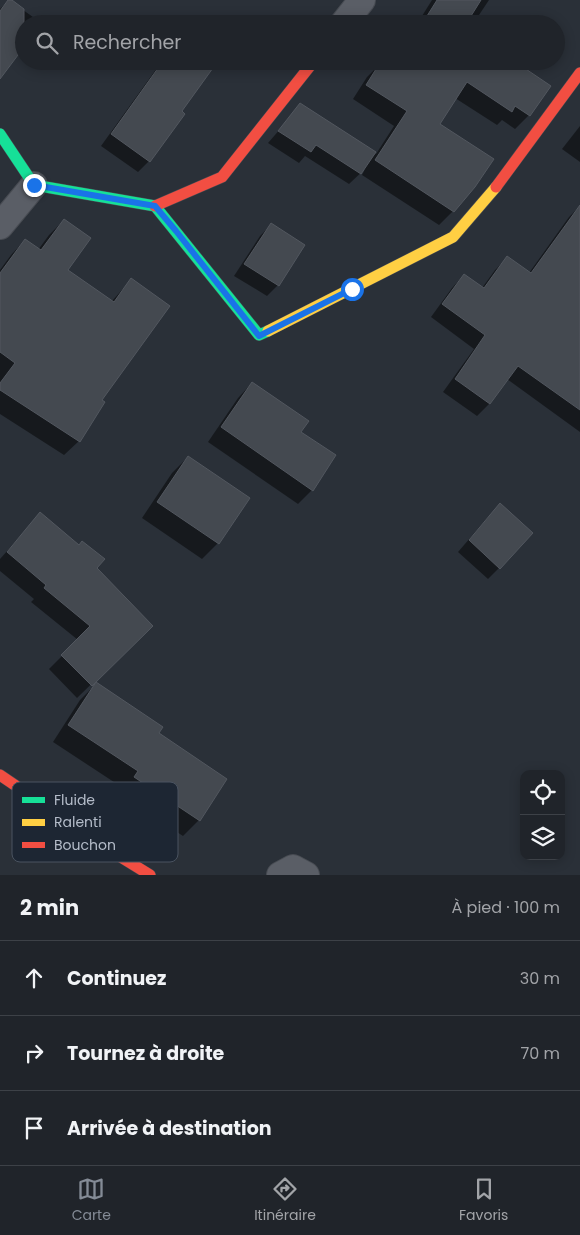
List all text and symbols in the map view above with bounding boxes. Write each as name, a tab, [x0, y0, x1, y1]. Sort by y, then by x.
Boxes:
search box	[15, 15, 565, 70]
icon: search	[33, 29, 61, 57]
text: Rechercher	[73, 29, 181, 56]
route end	[23, 174, 46, 197]
route start	[341, 278, 364, 301]
map controls	[520, 770, 565, 860]
button: locate	[520, 770, 565, 815]
legend	[12, 782, 178, 862]
text: Fluide	[54, 790, 95, 810]
text: Ralenti	[54, 812, 102, 832]
button: layers	[520, 815, 565, 860]
text: Bouchon	[54, 835, 116, 855]
text: 2 min	[20, 893, 79, 922]
text: À pied · 100 m	[452, 896, 560, 919]
icon: ahead	[20, 964, 48, 992]
text: Continuez	[67, 965, 166, 992]
text: 30 m	[520, 967, 560, 990]
icon: right	[20, 1039, 48, 1067]
text: Tournez à droite	[67, 1040, 224, 1067]
text: 70 m	[520, 1042, 560, 1065]
icon: arrive	[20, 1114, 48, 1142]
text: Arrivée à destination	[67, 1115, 272, 1142]
tab: Carte	[72, 1175, 111, 1226]
tab: Itinéraire	[254, 1175, 316, 1226]
tab: Favoris	[459, 1175, 508, 1226]

